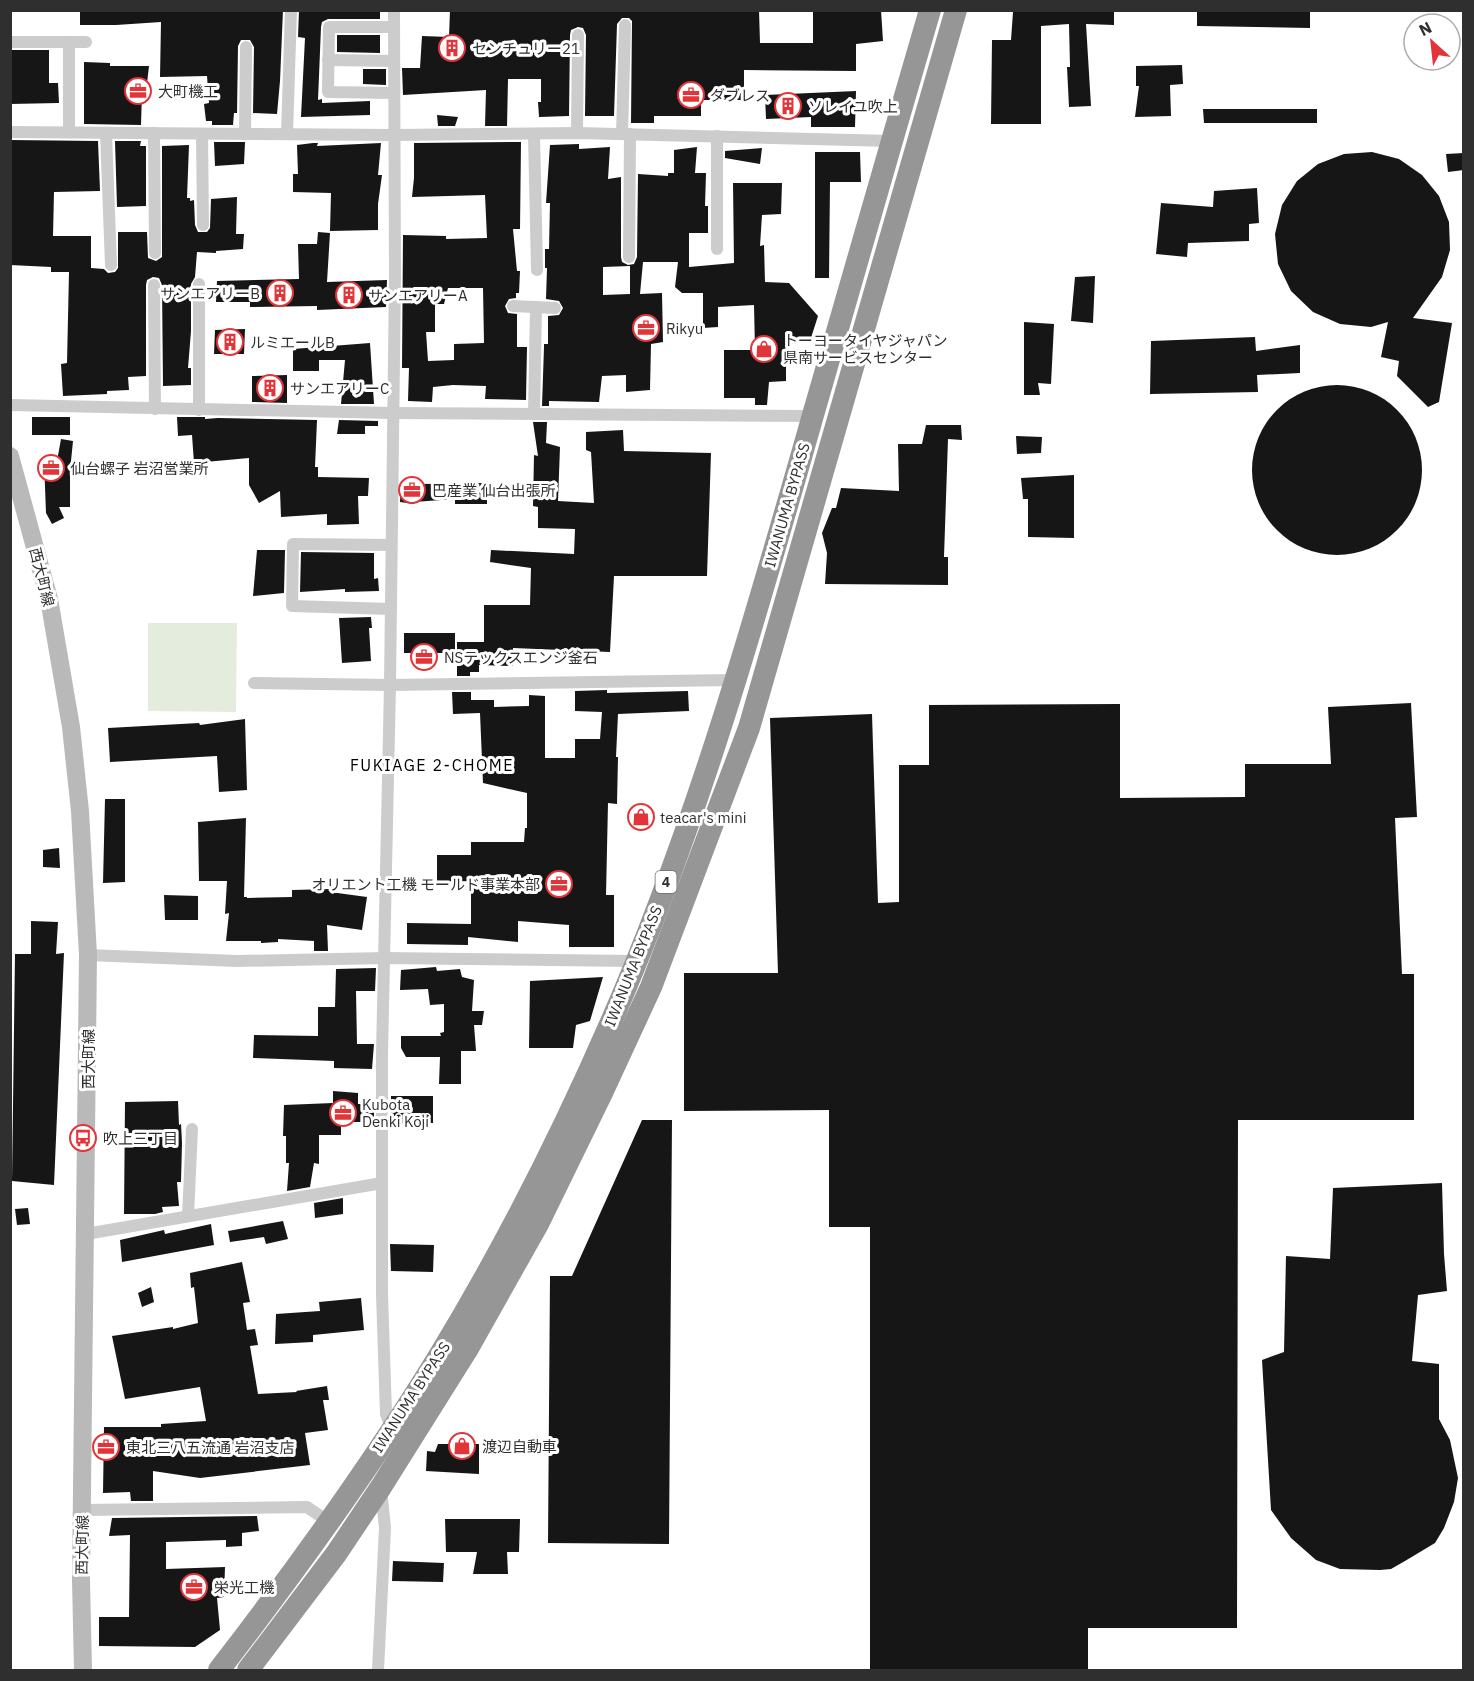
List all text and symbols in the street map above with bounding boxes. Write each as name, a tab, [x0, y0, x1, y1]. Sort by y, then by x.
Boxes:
north arrow	[1402, 12, 1462, 72]
text: N	[1415, 17, 1435, 40]
building icon: センチュリー21	[437, 33, 467, 63]
place label: センチュリー21	[472, 39, 580, 58]
office icon: 大町機工	[123, 76, 153, 106]
office icon: ダブレス	[676, 80, 706, 110]
place label: 大町機工	[158, 82, 218, 101]
place label: ダブレス	[710, 86, 770, 105]
building icon: ソレイユ吹上	[773, 91, 803, 121]
place label: ソレイユ吹上	[808, 97, 898, 116]
building icon: サンエアリーB	[265, 278, 295, 308]
building icon: サンエアリーA	[334, 280, 364, 310]
place label: サンエアリーB	[160, 284, 260, 303]
place label: サンエアリーA	[368, 286, 468, 305]
office icon: Rikyu	[631, 313, 661, 343]
place label: Rikyu	[666, 319, 703, 338]
building icon: ルミエールB	[215, 327, 245, 357]
place label: トーヨータイヤジャパン 県南サービスセンター	[783, 331, 948, 367]
place label: ルミエールB	[250, 333, 335, 352]
shop icon: トーヨータイヤジャパン 県南サービスセンター	[749, 334, 779, 364]
building icon: サンエアリーC	[255, 373, 285, 403]
place label: サンエアリーC	[290, 379, 389, 398]
street label: IWANUMA BYPASS	[760, 441, 814, 569]
office icon: 仙台螺子 岩沼営業所	[36, 453, 66, 483]
place label: 仙台螺子 岩沼営業所	[70, 459, 209, 478]
office icon: 巴産業 仙台出張所	[397, 475, 427, 505]
place label: 巴産業 仙台出張所	[432, 481, 556, 500]
street label: 西大町線	[26, 546, 58, 608]
office icon: NSテックスエンジ釜石	[409, 642, 439, 672]
place label: NSテックスエンジ釜石	[444, 648, 598, 667]
district label: FUKIAGE 2-CHOME	[350, 755, 514, 775]
shop icon: teacar's mini	[626, 802, 656, 832]
place label: teacar's mini	[660, 808, 747, 827]
office icon: オリエント工機 モールド事業本部	[544, 869, 574, 899]
road number: 4	[656, 871, 676, 893]
place label: オリエント工機 モールド事業本部	[311, 875, 540, 894]
street label: IWANUMA BYPASS	[600, 903, 666, 1029]
street label: 西大町線	[79, 1029, 98, 1089]
place label: Kubota Denki Kōji	[362, 1095, 429, 1131]
office icon: Kubota Denki Kōji	[328, 1098, 358, 1128]
bus stop icon: 吹上三丁目	[68, 1123, 98, 1153]
place label: 吹上三丁目	[103, 1129, 178, 1148]
street label: IWANUMA BYPASS	[368, 1338, 454, 1456]
shop icon: 渡辺自動車	[447, 1431, 477, 1461]
office icon: 東北三八五流通 岩沼支店	[91, 1432, 121, 1462]
place label: 渡辺自動車	[482, 1437, 557, 1456]
place label: 東北三八五流通 岩沼支店	[126, 1438, 295, 1457]
street label: 西大町線	[72, 1515, 92, 1575]
office icon: 栄光工機	[179, 1572, 209, 1602]
place label: 栄光工機	[214, 1578, 274, 1597]

